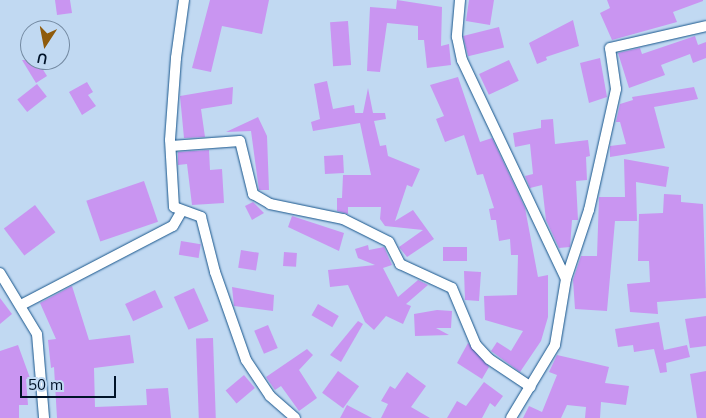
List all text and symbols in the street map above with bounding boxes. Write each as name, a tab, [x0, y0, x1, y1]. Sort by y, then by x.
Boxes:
north arrow	[20, 20, 70, 70]
text: U	[36, 49, 49, 69]
scale bar	[22, 366, 119, 398]
text: 50 m	[28, 375, 63, 394]

